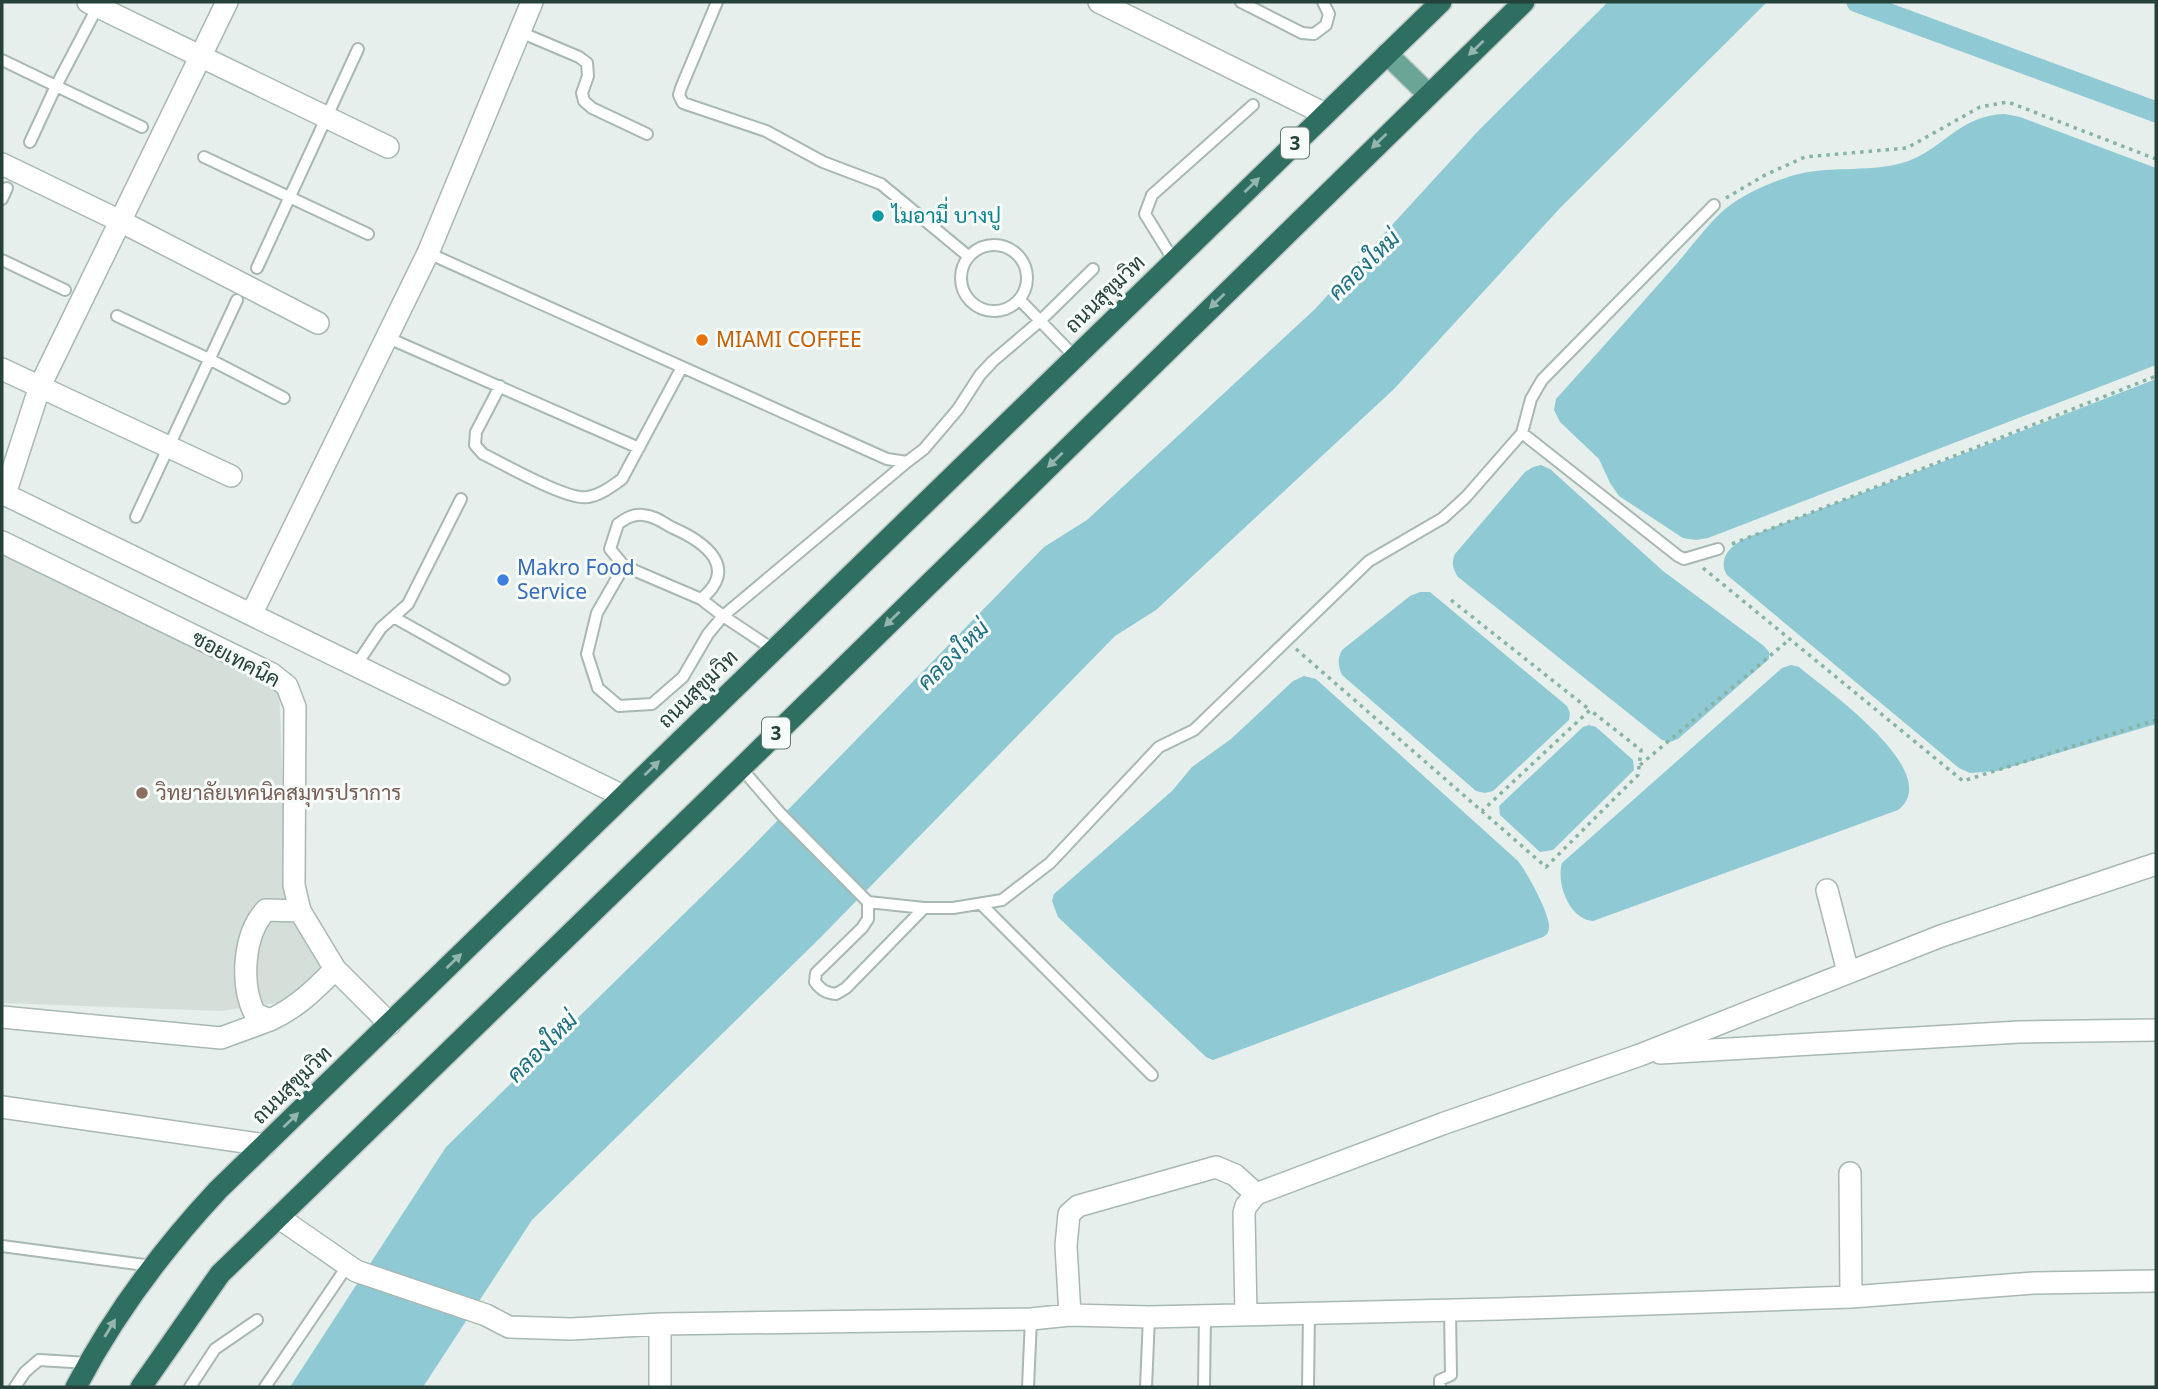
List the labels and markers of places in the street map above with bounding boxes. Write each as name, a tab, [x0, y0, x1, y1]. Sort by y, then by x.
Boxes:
place label: ไมอามี่ บางปู	[890, 196, 1001, 231]
marker: ไมอามี่ บางปู	[870, 208, 886, 224]
place label: MIAMI COFFEE	[716, 325, 862, 353]
marker: MIAMI COFFEE	[694, 332, 710, 348]
place label: Makro Food Service	[517, 553, 635, 605]
marker: Makro Food Service	[495, 572, 511, 588]
place label: วิทยาลัยเทคนิคสมุทรปราการ	[156, 778, 402, 807]
marker: วิทยาลัยเทคนิคสมุทรปราการ	[134, 785, 150, 801]

